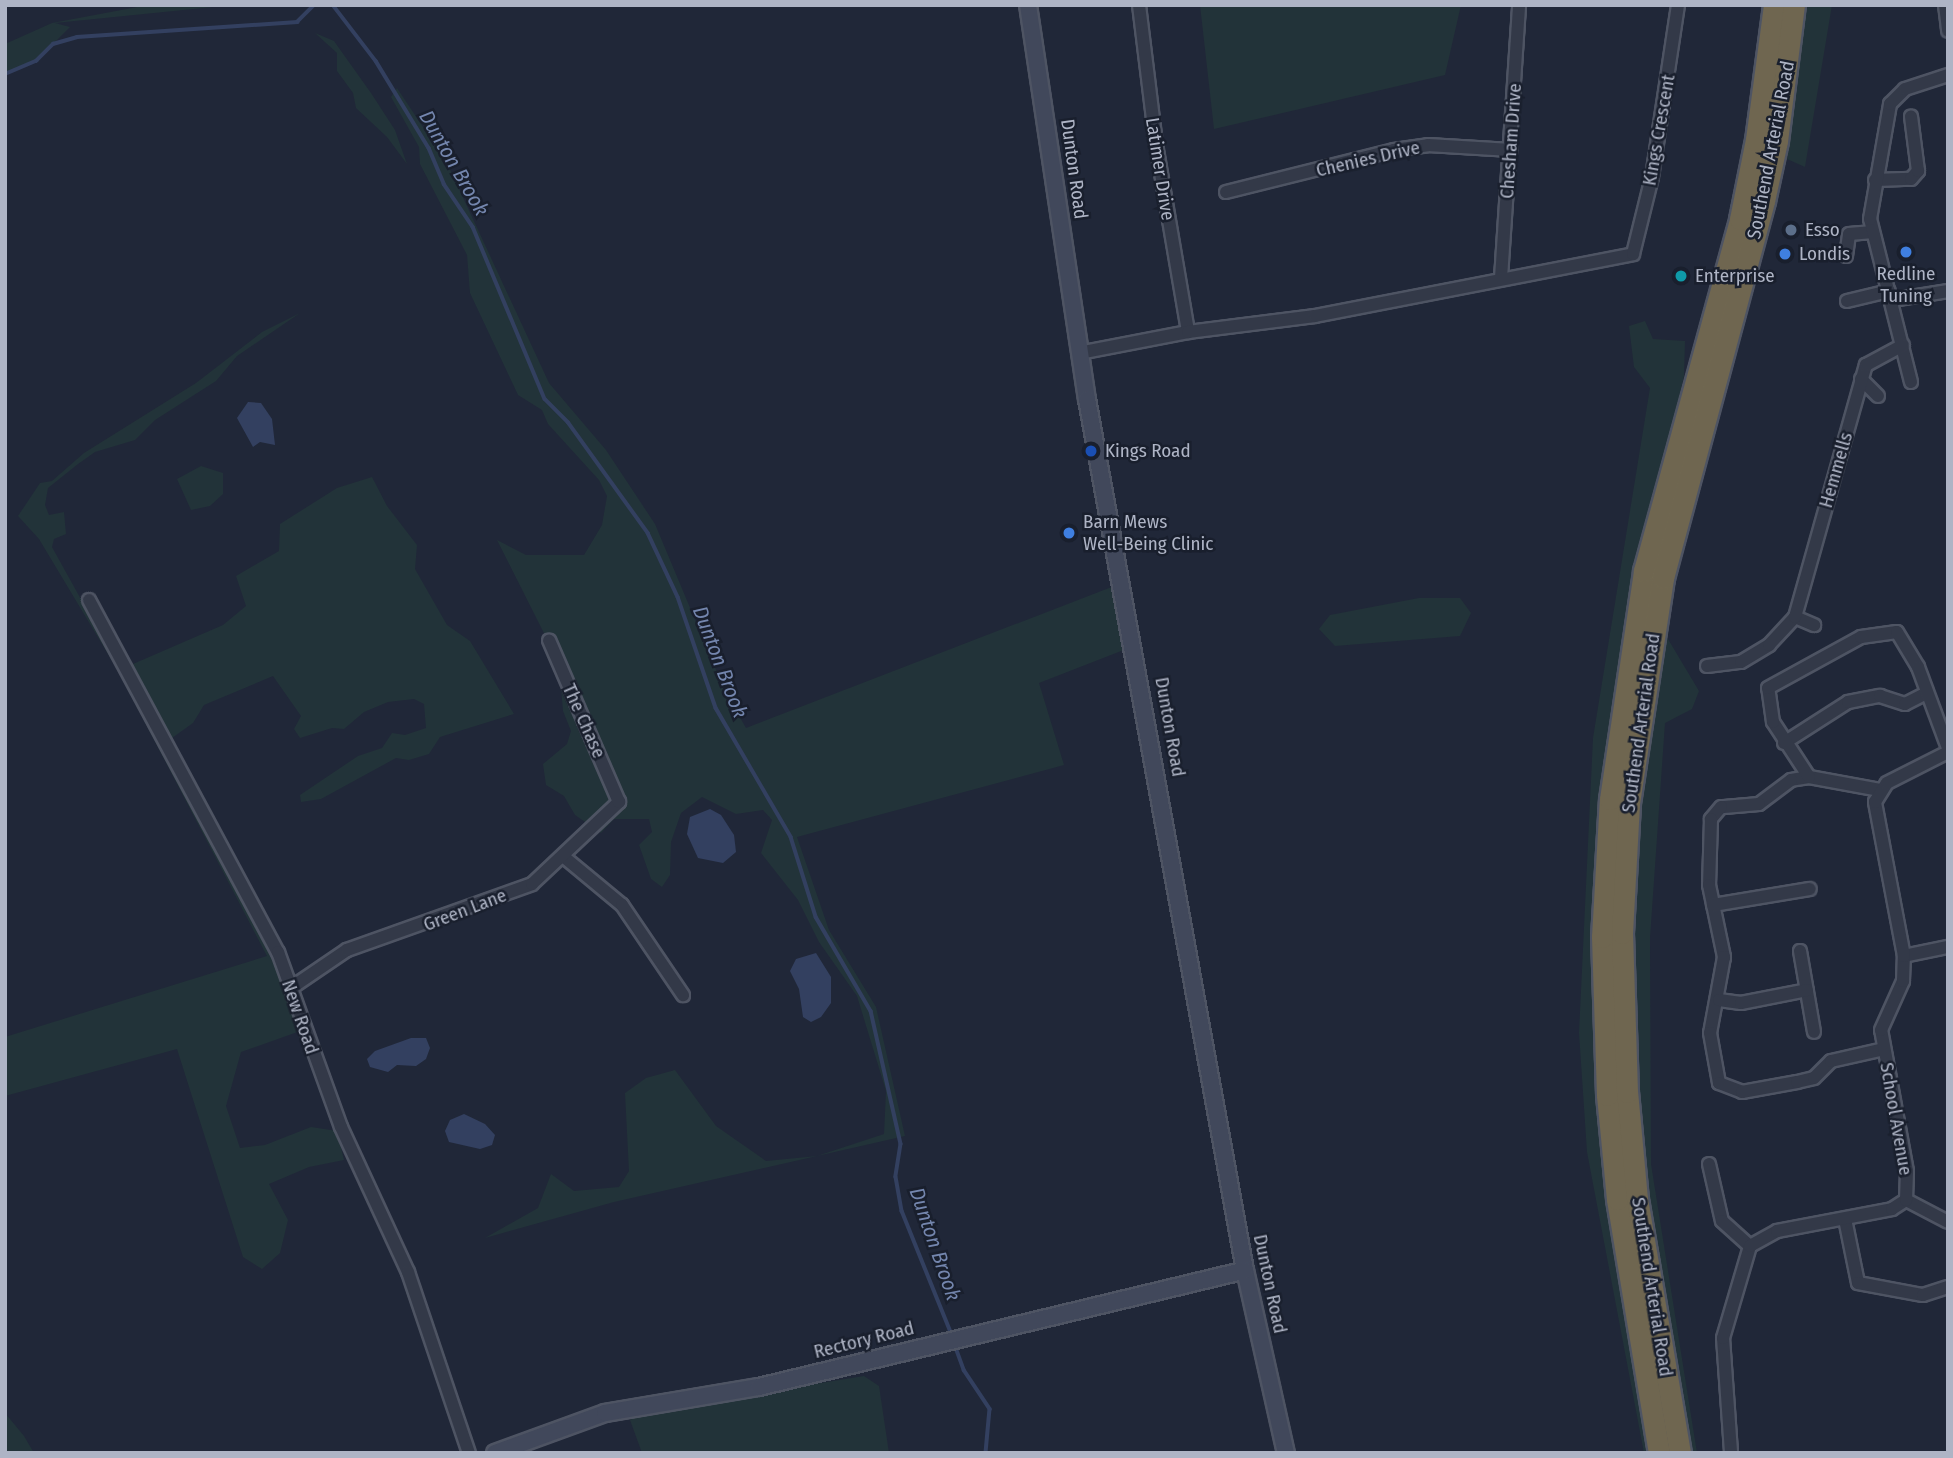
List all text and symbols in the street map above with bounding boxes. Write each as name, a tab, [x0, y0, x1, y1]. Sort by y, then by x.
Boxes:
street label: Southend Arterial Road	[1743, 59, 1799, 241]
street label: Kings Crescent	[1638, 73, 1680, 187]
street label: Chesham Drive	[1496, 83, 1526, 199]
water label: Dunton Brook	[414, 106, 494, 220]
street label: Latimer Drive	[1141, 116, 1179, 222]
street label: Dunton Road	[1056, 118, 1092, 220]
street label: Chenies Drive	[1314, 136, 1422, 182]
place label: Esso	[1805, 219, 1840, 241]
marker: Esso	[1783, 222, 1799, 238]
place label: Londis	[1799, 243, 1850, 265]
marker: Redline Tuning	[1898, 244, 1914, 260]
marker: Londis	[1777, 246, 1793, 262]
place label: Redline Tuning	[1877, 263, 1935, 307]
place label: Enterprise	[1695, 265, 1775, 287]
marker: Enterprise	[1673, 268, 1689, 284]
street label: Hemmells	[1814, 430, 1858, 510]
place label: Kings Road	[1105, 440, 1191, 462]
marker: Kings Road	[1083, 443, 1099, 459]
place label: Barn Mews Well-Being Clinic	[1083, 511, 1213, 555]
marker: Barn Mews Well-Being Clinic	[1061, 525, 1077, 541]
water label: Dunton Brook	[687, 602, 753, 722]
street label: Southend Arterial Road	[1617, 632, 1665, 814]
street label: Dunton Road	[1150, 675, 1190, 779]
street label: The Chase	[558, 680, 610, 762]
street label: Green Lane	[420, 884, 510, 936]
street label: New Road	[277, 977, 323, 1057]
street label: School Avenue	[1875, 1061, 1917, 1177]
water label: Dunton Brook	[904, 1184, 966, 1304]
street label: Southend Arterial Road	[1627, 1196, 1677, 1378]
street label: Dunton Road	[1248, 1232, 1292, 1336]
street label: Rectory Road	[812, 1317, 916, 1363]

